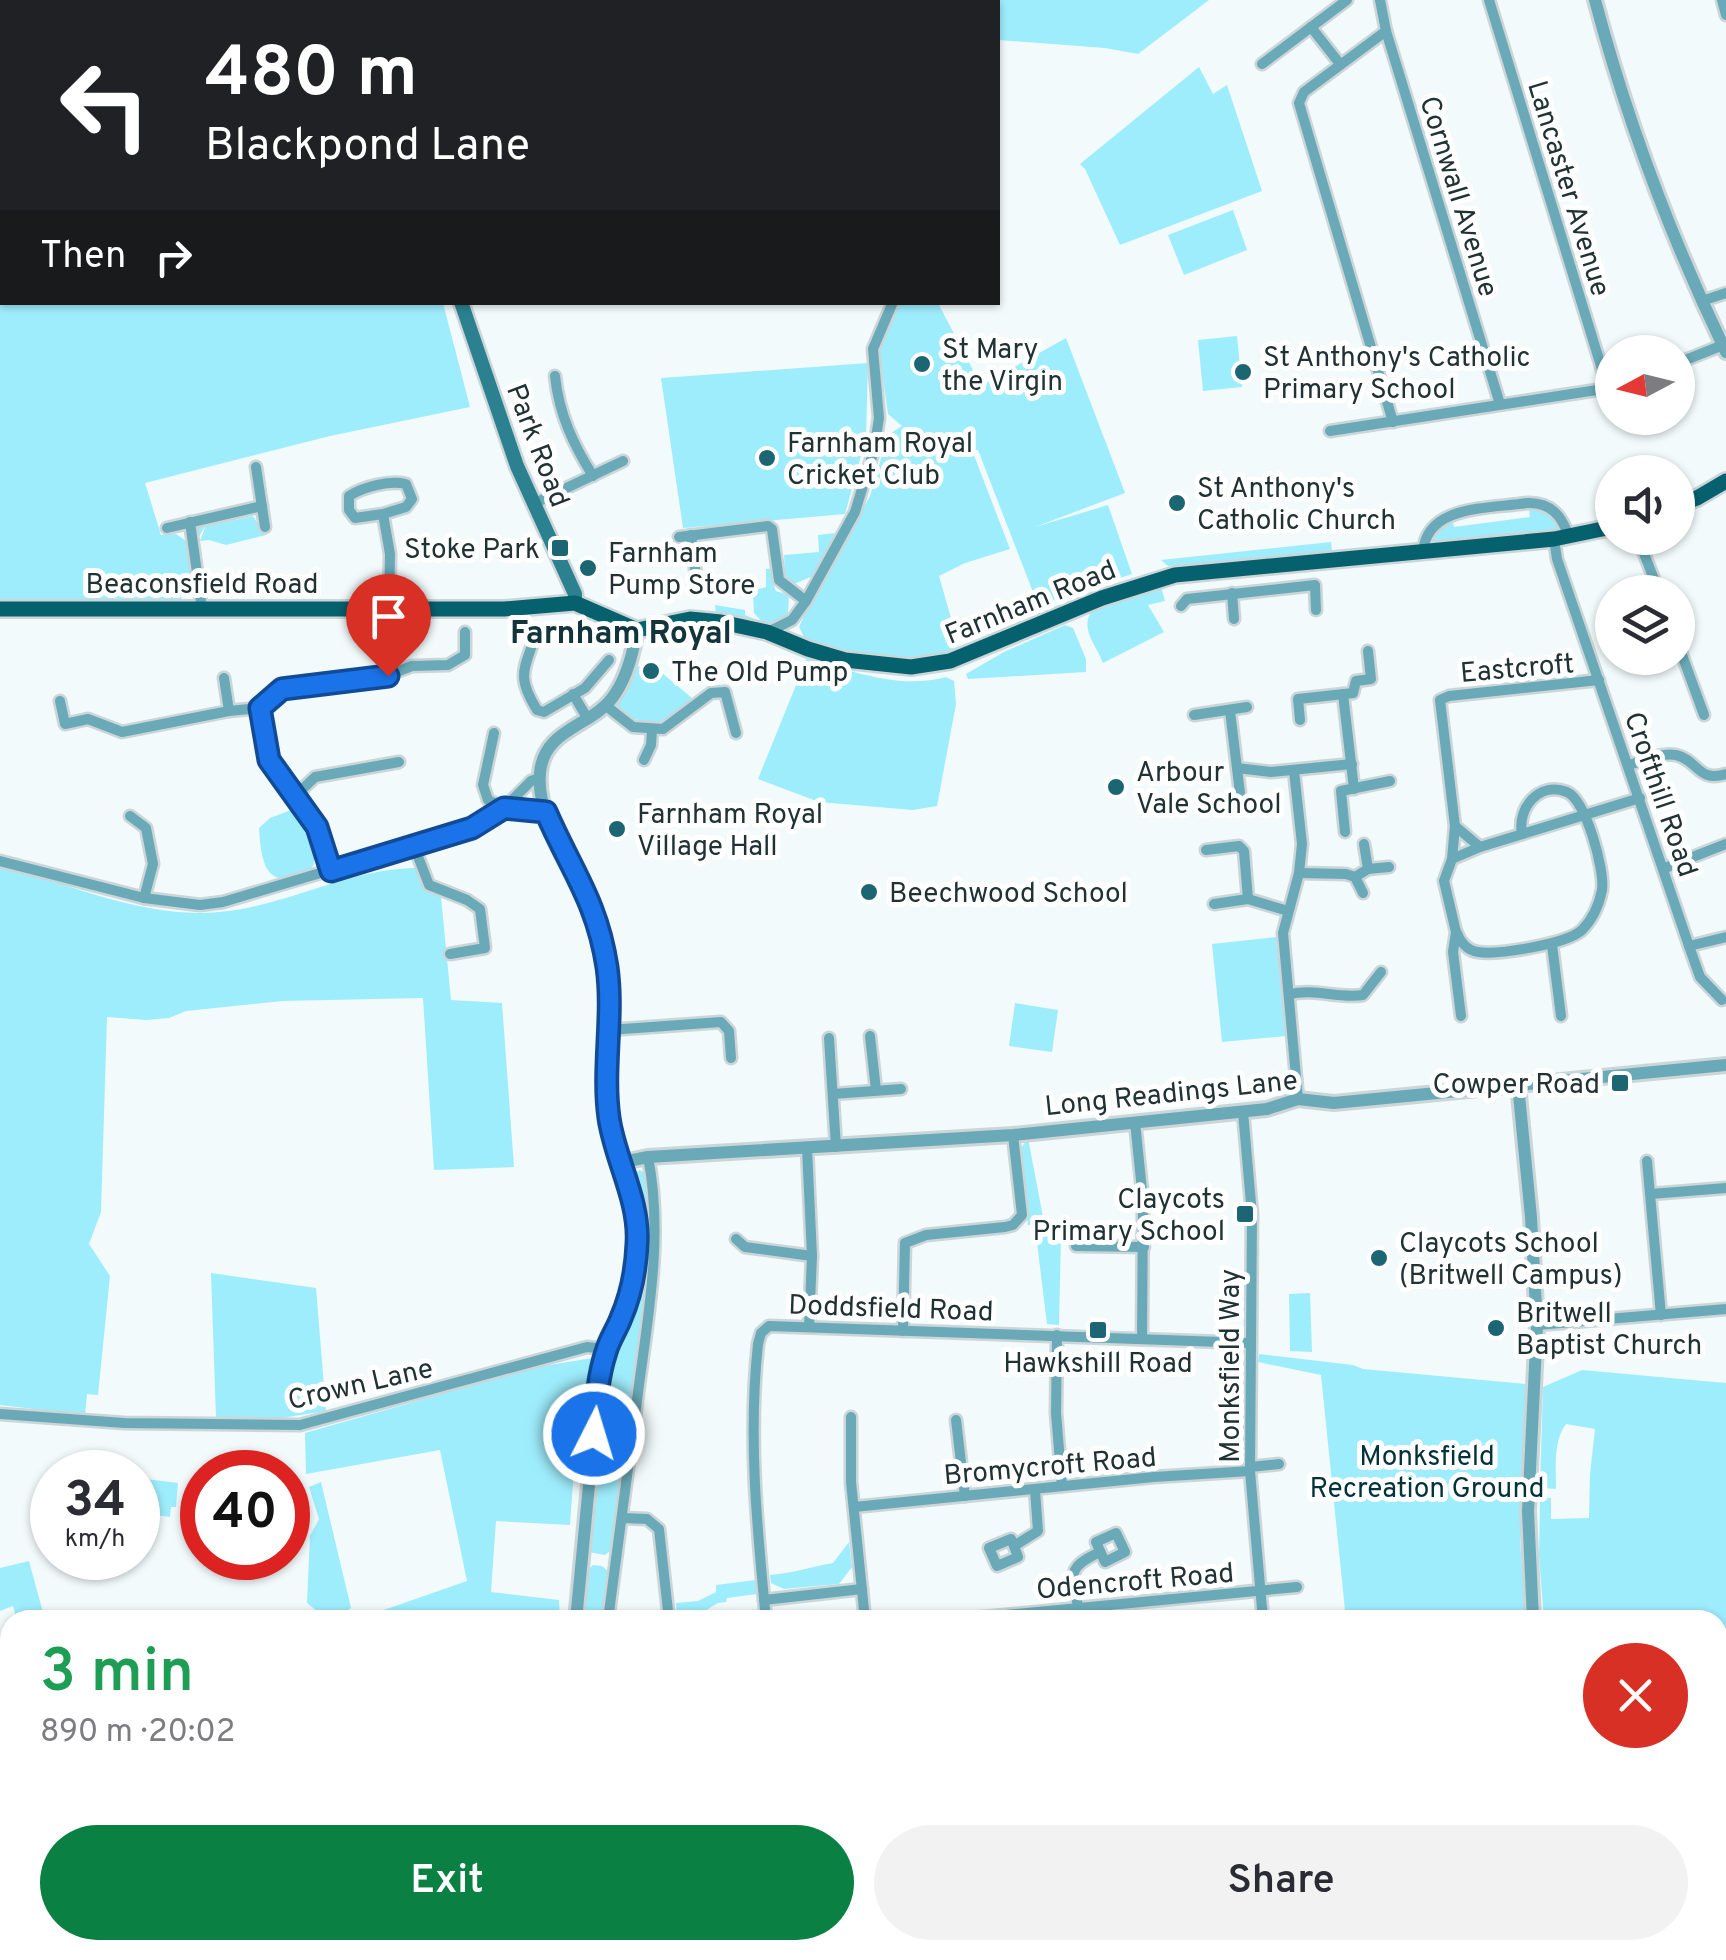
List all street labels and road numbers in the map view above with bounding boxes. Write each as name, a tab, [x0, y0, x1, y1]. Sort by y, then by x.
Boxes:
street label: Lancaster Avenue	[1517, 77, 1617, 301]
street label: Cornwall Avenue	[1409, 92, 1505, 302]
street label: Park Road	[496, 379, 576, 513]
street label: Farnham Road	[940, 553, 1122, 654]
street label: Beaconsfield Road	[85, 568, 319, 604]
street label: Eastcroft	[1459, 647, 1576, 693]
street label: Crofthill Road	[1614, 708, 1704, 882]
street label: Long Readings Lane	[1043, 1064, 1300, 1126]
street label: Monksfield Way	[1214, 1269, 1250, 1463]
street label: Doddsfield Road	[788, 1288, 994, 1332]
street label: Crown Lane	[285, 1352, 437, 1420]
street label: Bromycroft Road	[942, 1441, 1158, 1495]
street label: Odencroft Road	[1035, 1556, 1236, 1610]

